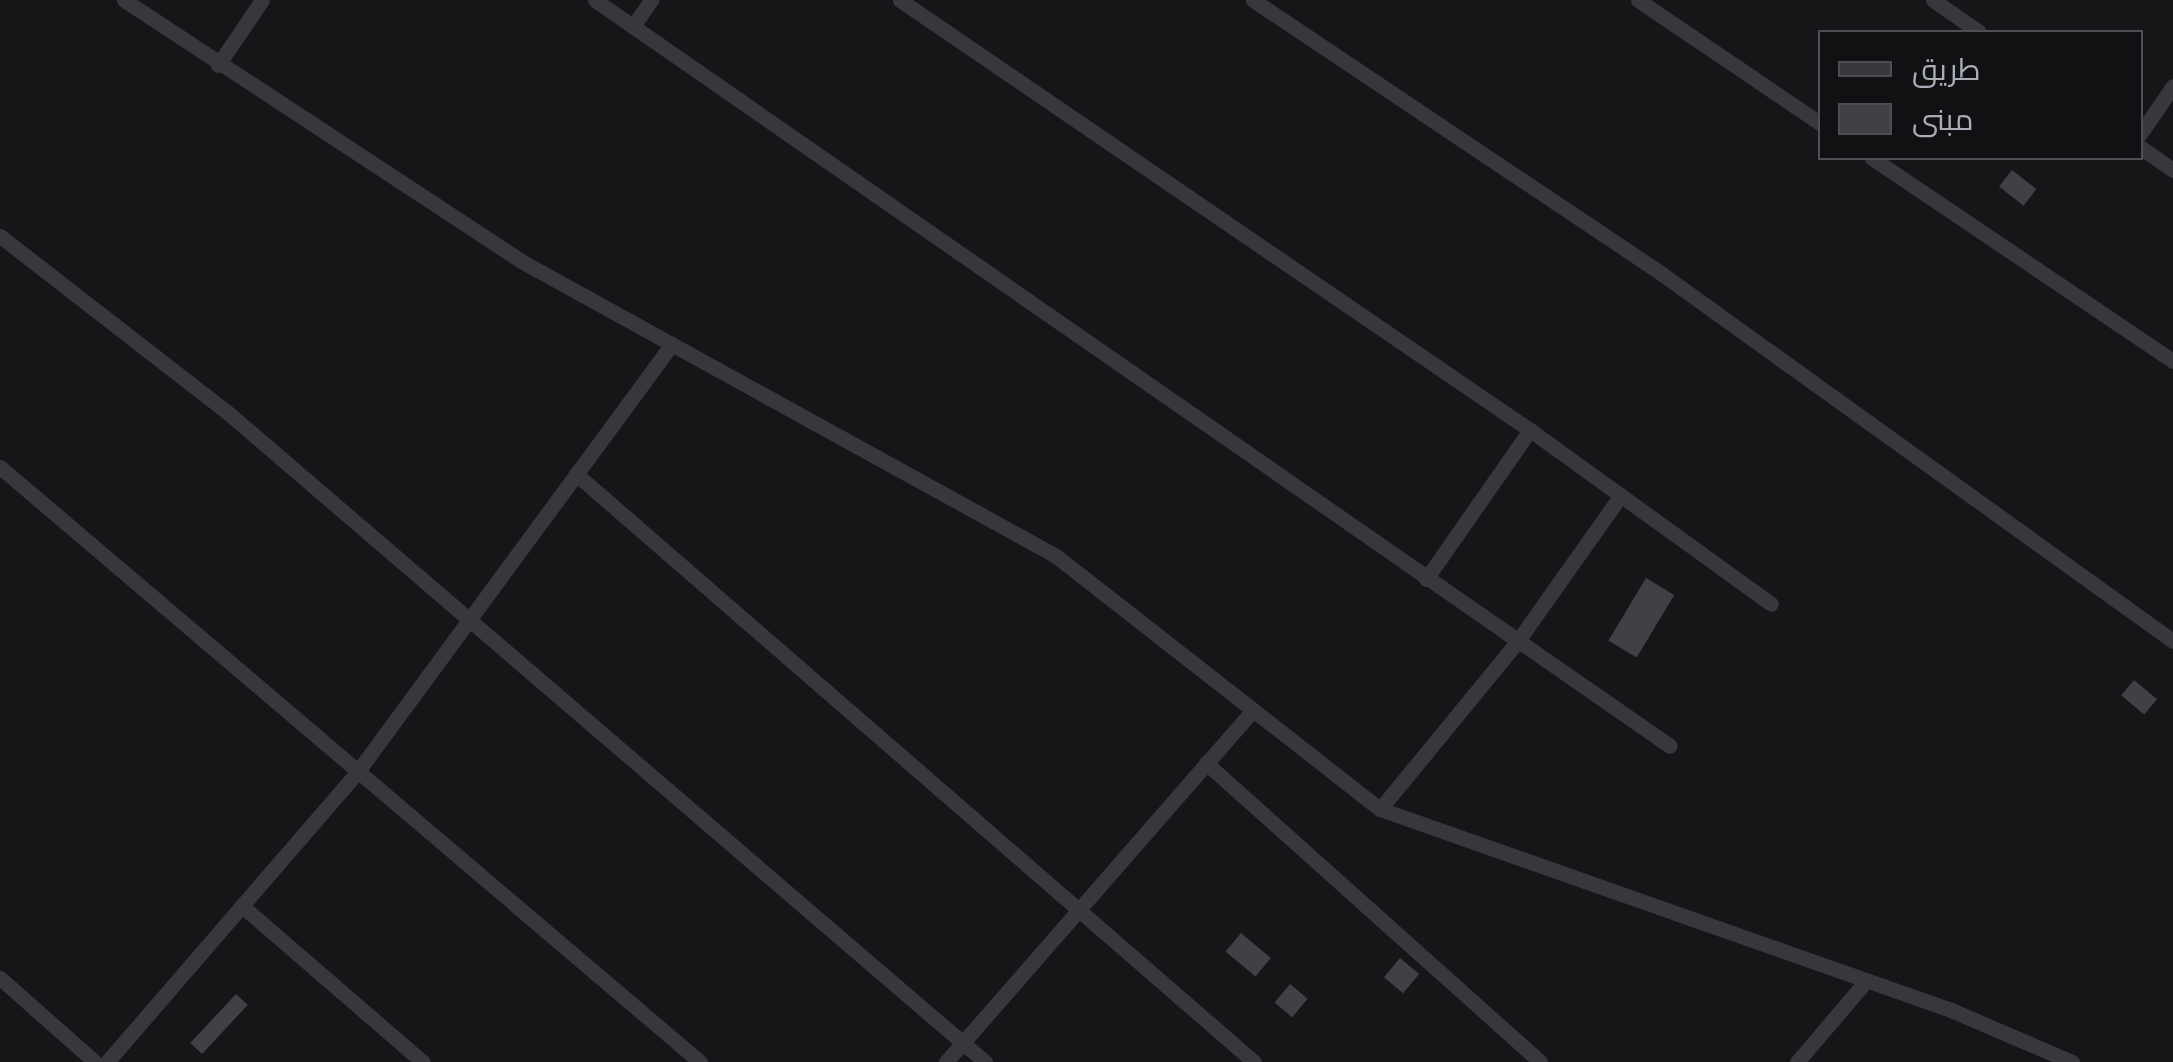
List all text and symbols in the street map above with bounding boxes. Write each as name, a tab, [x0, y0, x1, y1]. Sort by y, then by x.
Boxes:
legend	[1818, 30, 2143, 160]
text: طريق	[1912, 56, 1981, 86]
text: مبنى	[1912, 106, 1973, 136]

